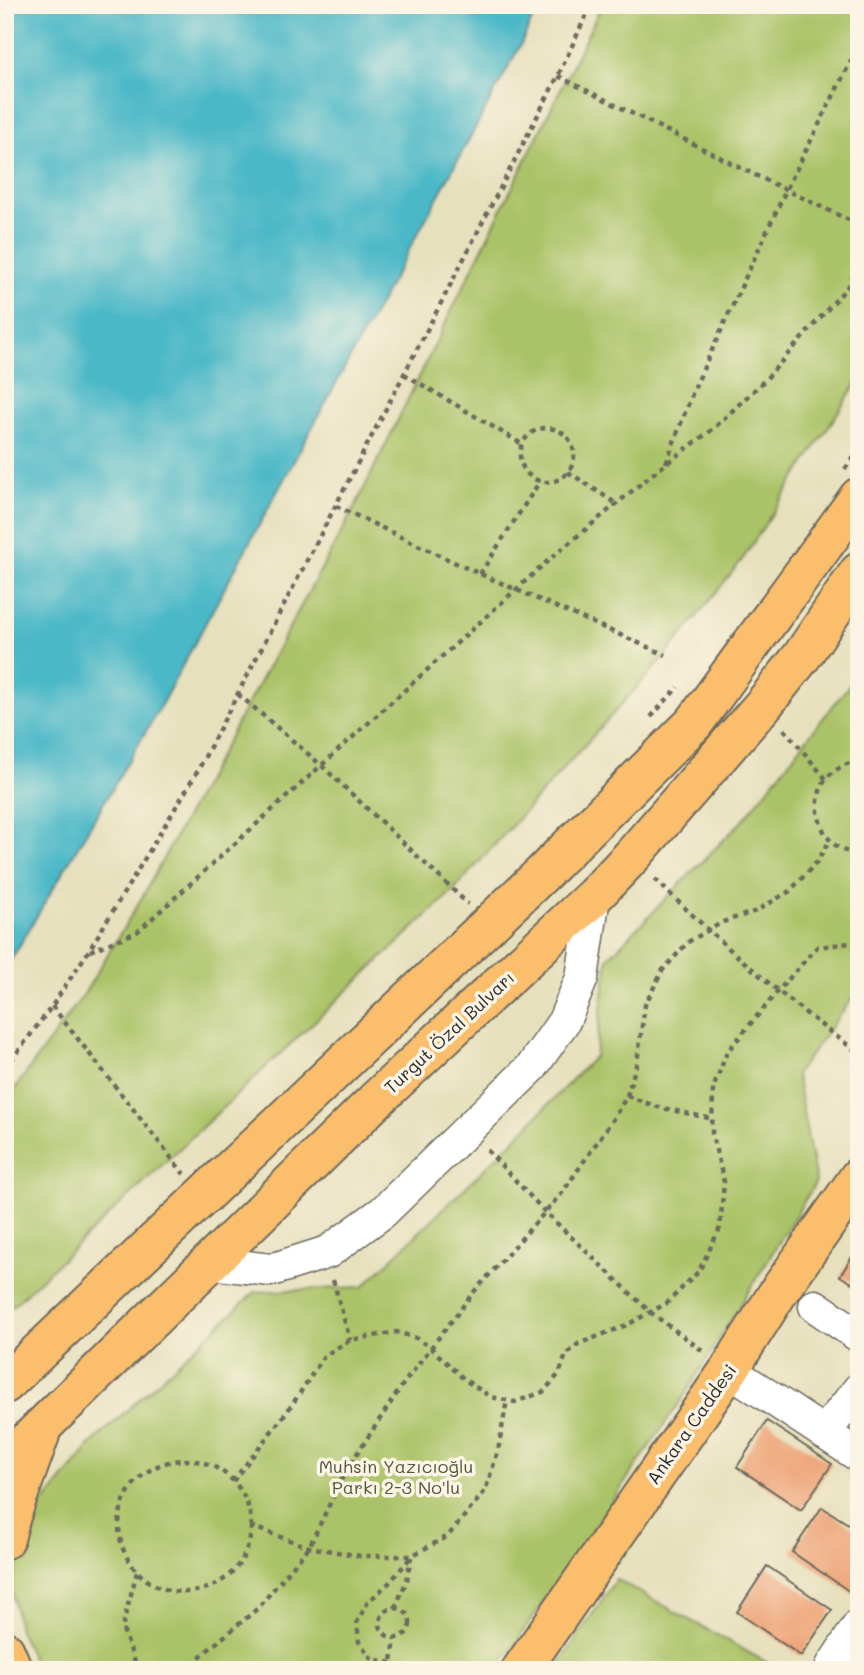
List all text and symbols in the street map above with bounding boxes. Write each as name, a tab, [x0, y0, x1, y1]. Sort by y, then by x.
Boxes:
street label: Turgut Özal Bulvarı	[379, 965, 519, 1099]
street label: Ankara Caddesi	[641, 1359, 741, 1489]
park label: Muhsin Yazıcıoğlu Parkı 2-3 No'lu	[319, 1454, 473, 1499]

